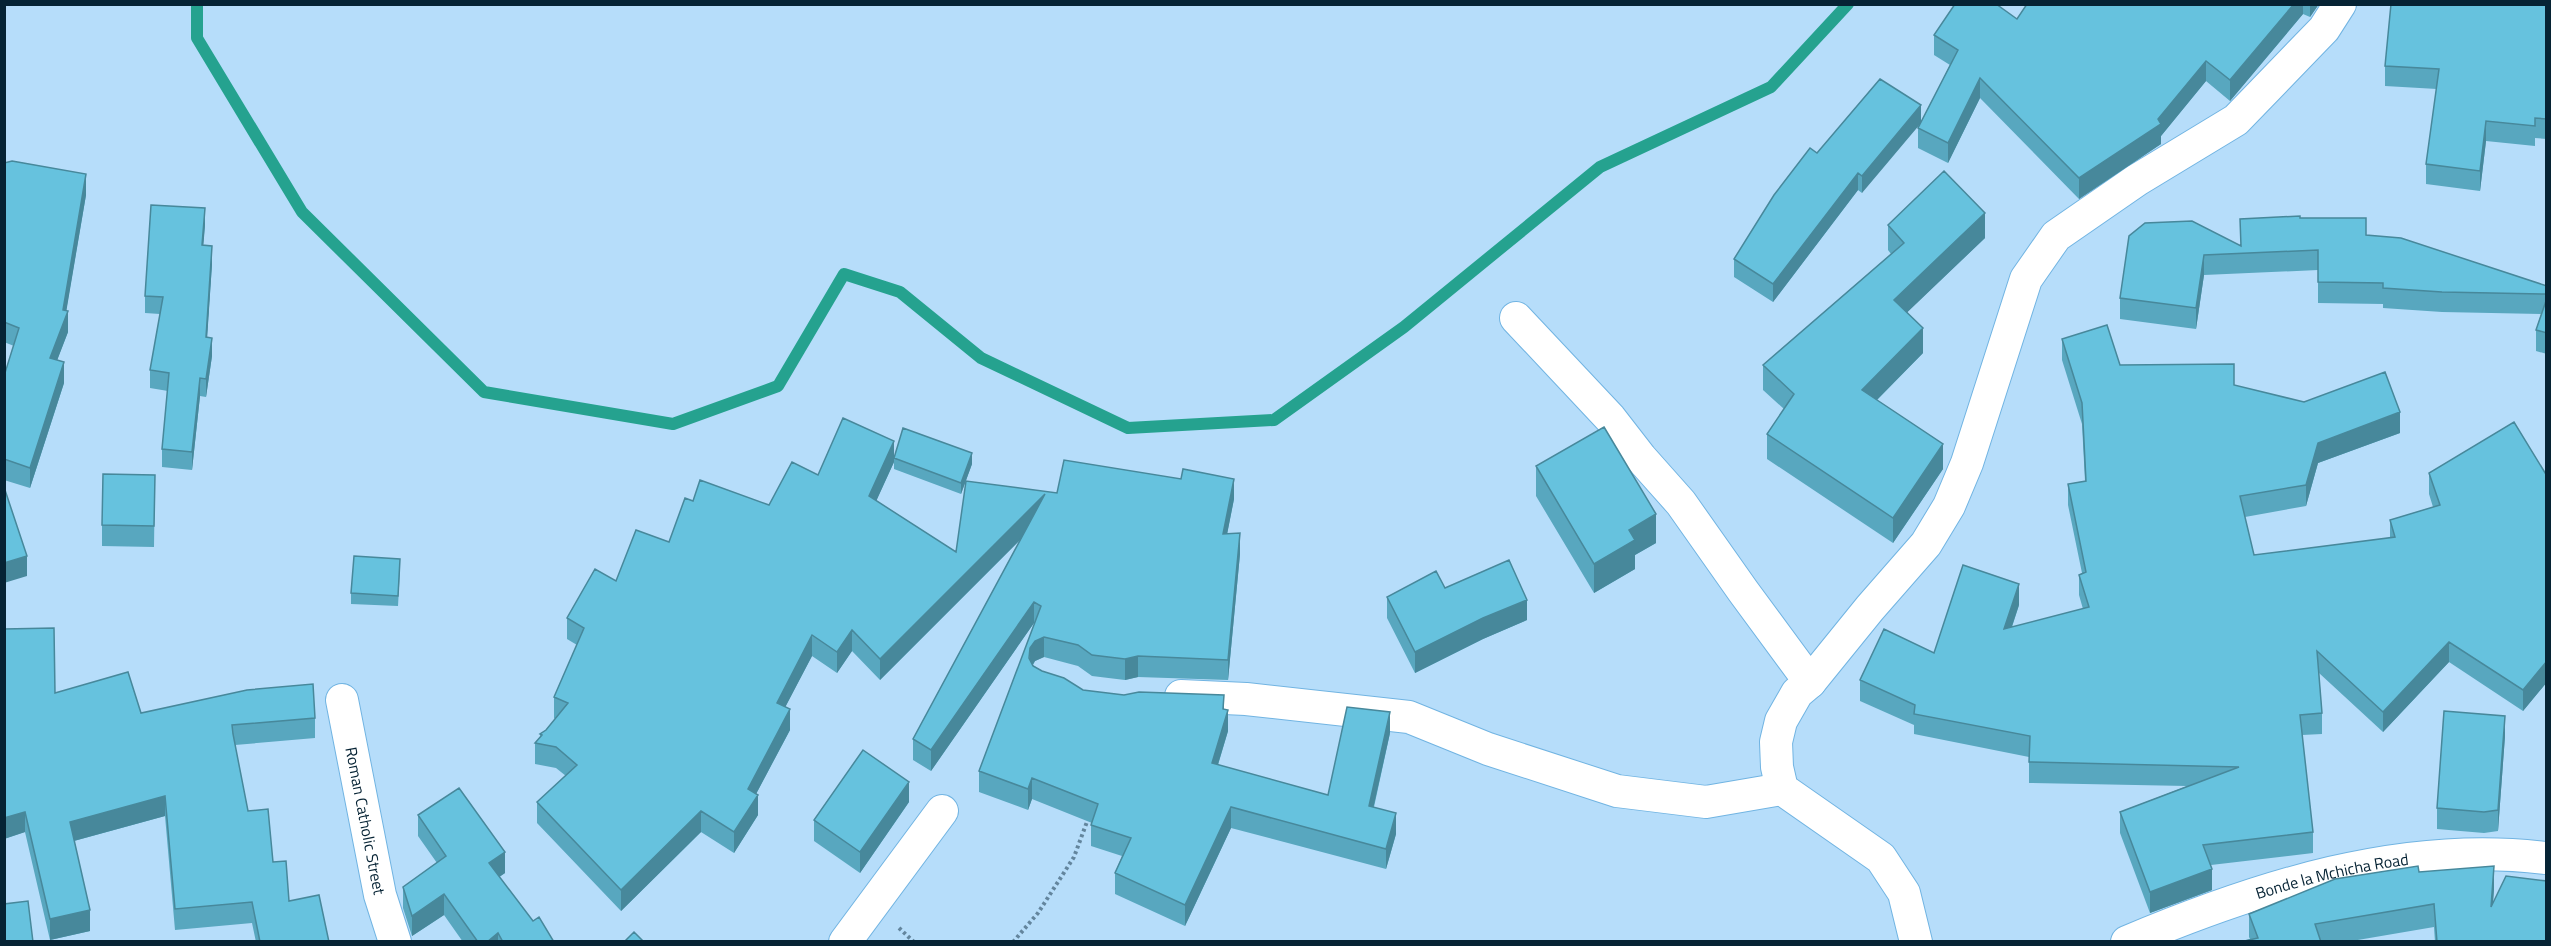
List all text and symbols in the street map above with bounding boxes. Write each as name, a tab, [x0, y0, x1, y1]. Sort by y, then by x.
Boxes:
street label: Roman Catholic Street	[339, 745, 392, 897]
street label: Bonde la Mchicha Road	[2252, 847, 2410, 905]

